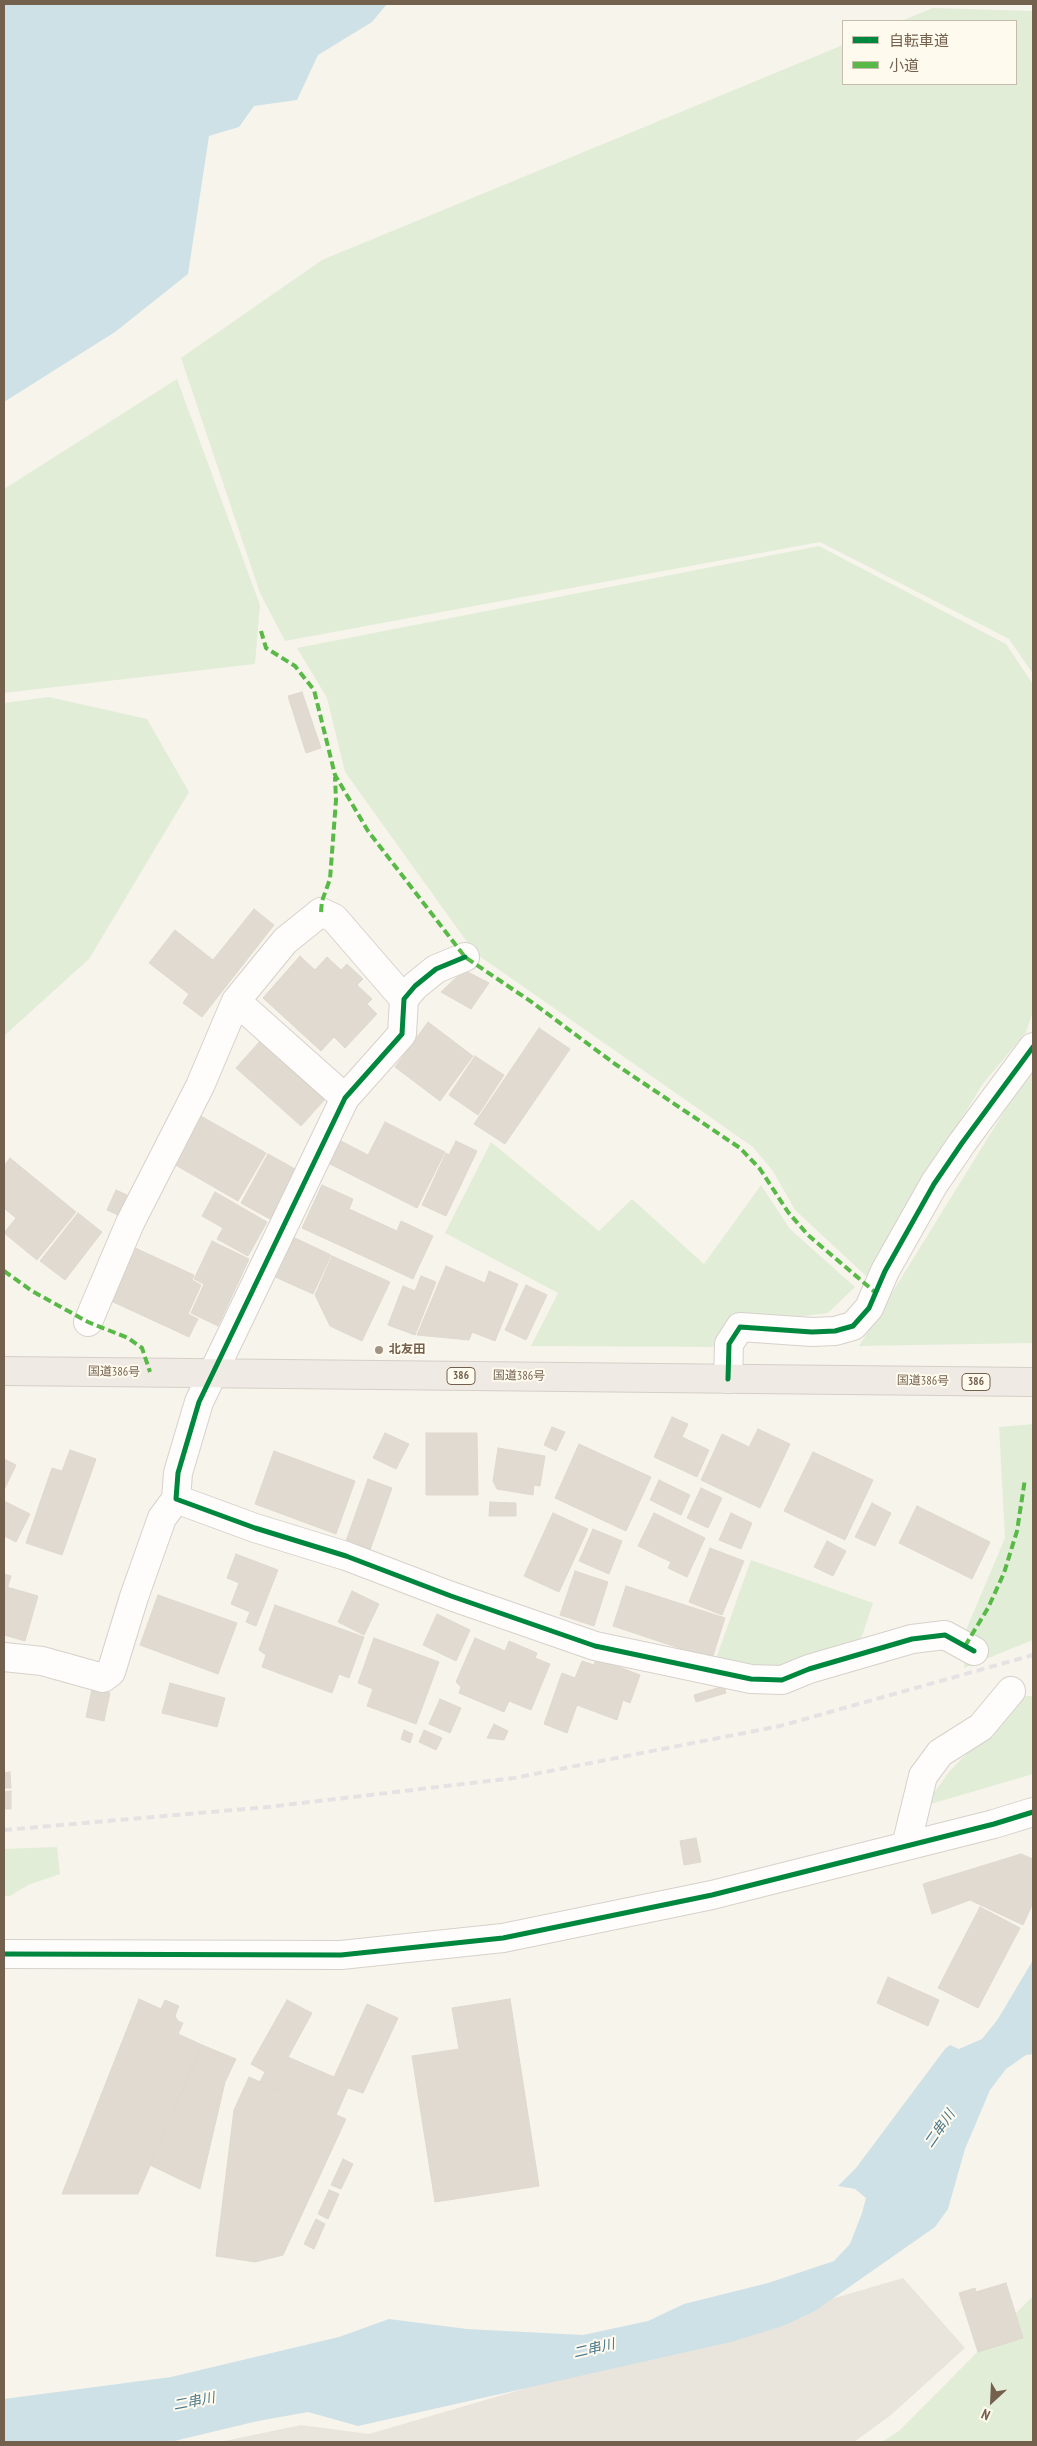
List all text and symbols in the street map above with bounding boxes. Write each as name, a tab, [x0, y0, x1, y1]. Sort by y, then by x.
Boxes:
legend	[842, 20, 1017, 85]
text: 自転車道	[889, 31, 949, 50]
text: 小道	[889, 56, 919, 75]
place label: 北友田	[389, 1343, 425, 1357]
marker: 北友田	[373, 1344, 385, 1356]
street label: 国道386号	[88, 1364, 140, 1380]
road number: 386	[447, 1368, 475, 1384]
street label: 国道386号	[493, 1368, 545, 1384]
street label: 国道386号	[897, 1373, 949, 1389]
road number: 386	[962, 1374, 990, 1390]
water label: 二串川	[921, 2107, 959, 2151]
water label: 二串川	[572, 2336, 616, 2362]
north arrow	[967, 2376, 1017, 2426]
water label: 二串川	[172, 2390, 216, 2414]
text: N	[978, 2405, 993, 2424]

